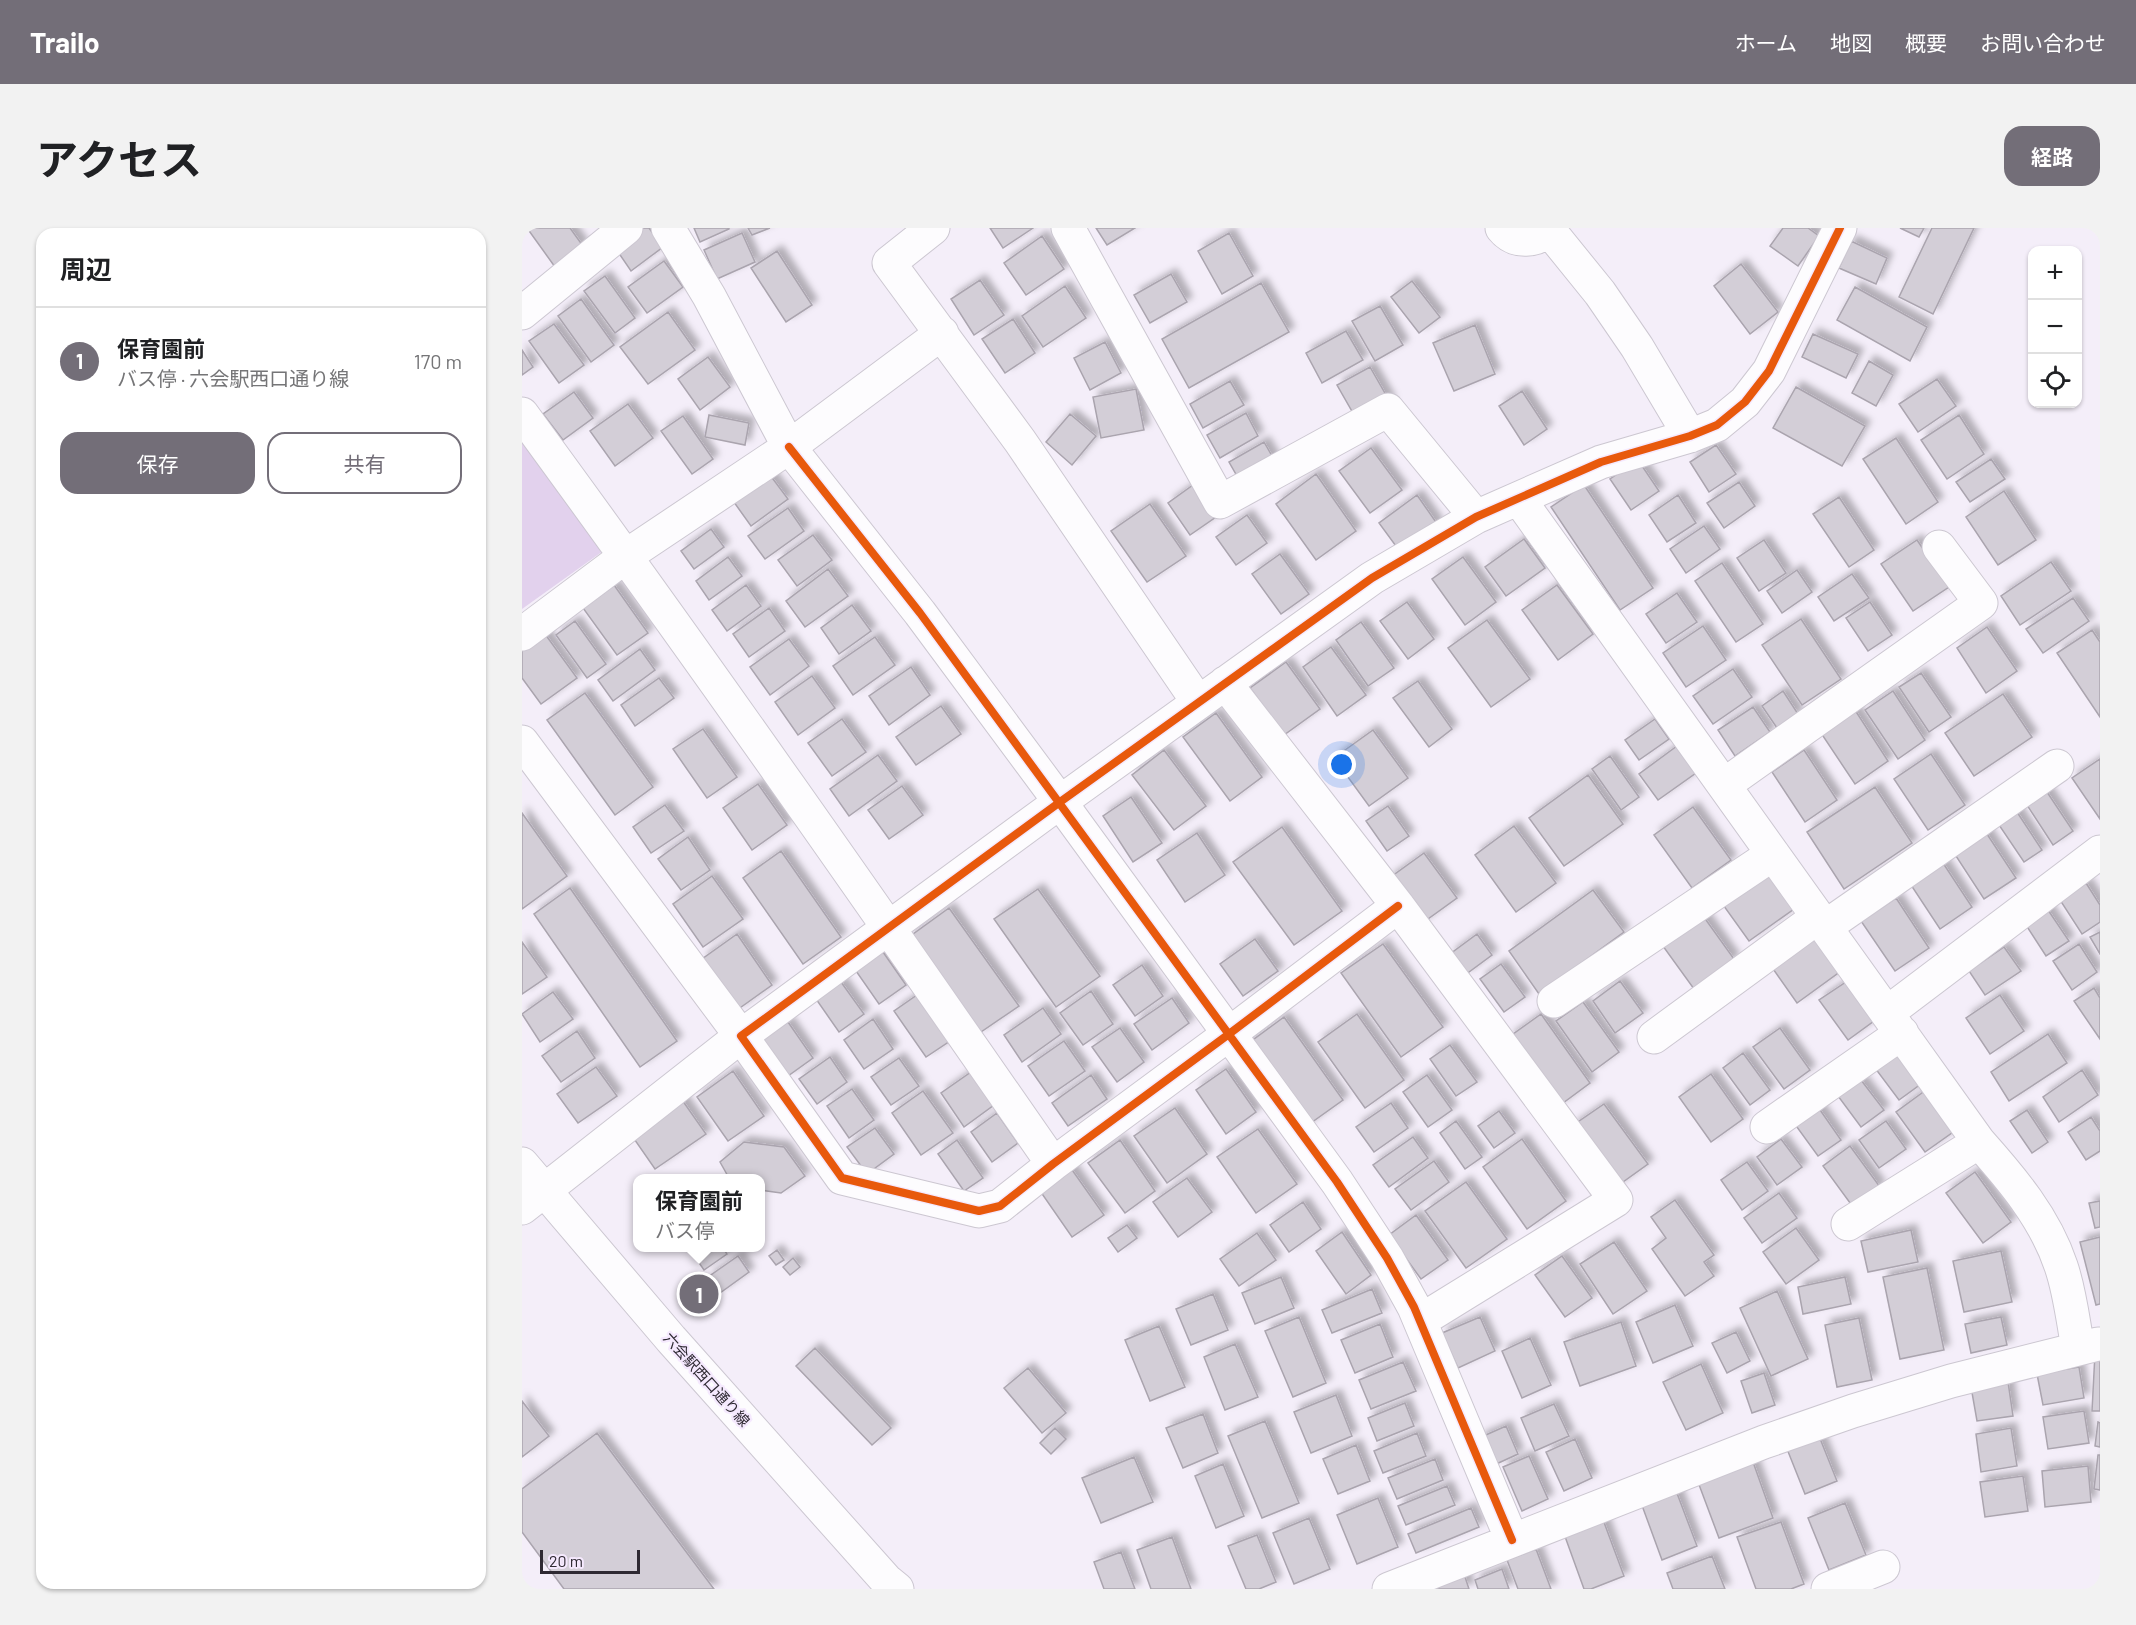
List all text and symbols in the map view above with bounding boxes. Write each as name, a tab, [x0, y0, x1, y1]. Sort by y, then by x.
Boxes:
text: Trailo	[30, 25, 100, 59]
text: ホーム	[1735, 30, 1797, 55]
text: 地図	[1830, 30, 1872, 55]
text: 概要	[1905, 30, 1947, 55]
text: お問い合わせ	[1980, 30, 2106, 55]
button: 経路	[2004, 126, 2100, 186]
text: アクセス	[36, 133, 202, 183]
map controls	[2028, 246, 2082, 408]
button: +	[2028, 246, 2082, 300]
text: 周辺	[60, 253, 112, 284]
button: −	[2028, 300, 2082, 354]
text: 保育園前	[117, 335, 205, 361]
text: 1	[76, 349, 83, 373]
text: 170 m	[414, 349, 462, 373]
button: locate	[2028, 354, 2082, 408]
text: バス停 · 六会駅西口通り線	[117, 366, 349, 390]
button: 保存	[60, 432, 255, 494]
button: 共有	[267, 432, 462, 494]
your location	[1327, 750, 1356, 779]
popup	[633, 1174, 765, 1252]
text: 保育園前	[655, 1187, 743, 1213]
text: バス停	[655, 1218, 715, 1242]
pin: 1	[680, 1272, 718, 1316]
street label: 六会駅西口通り線	[660, 1328, 754, 1430]
scale bar	[540, 1547, 640, 1574]
text: 20 m	[549, 1551, 583, 1570]

